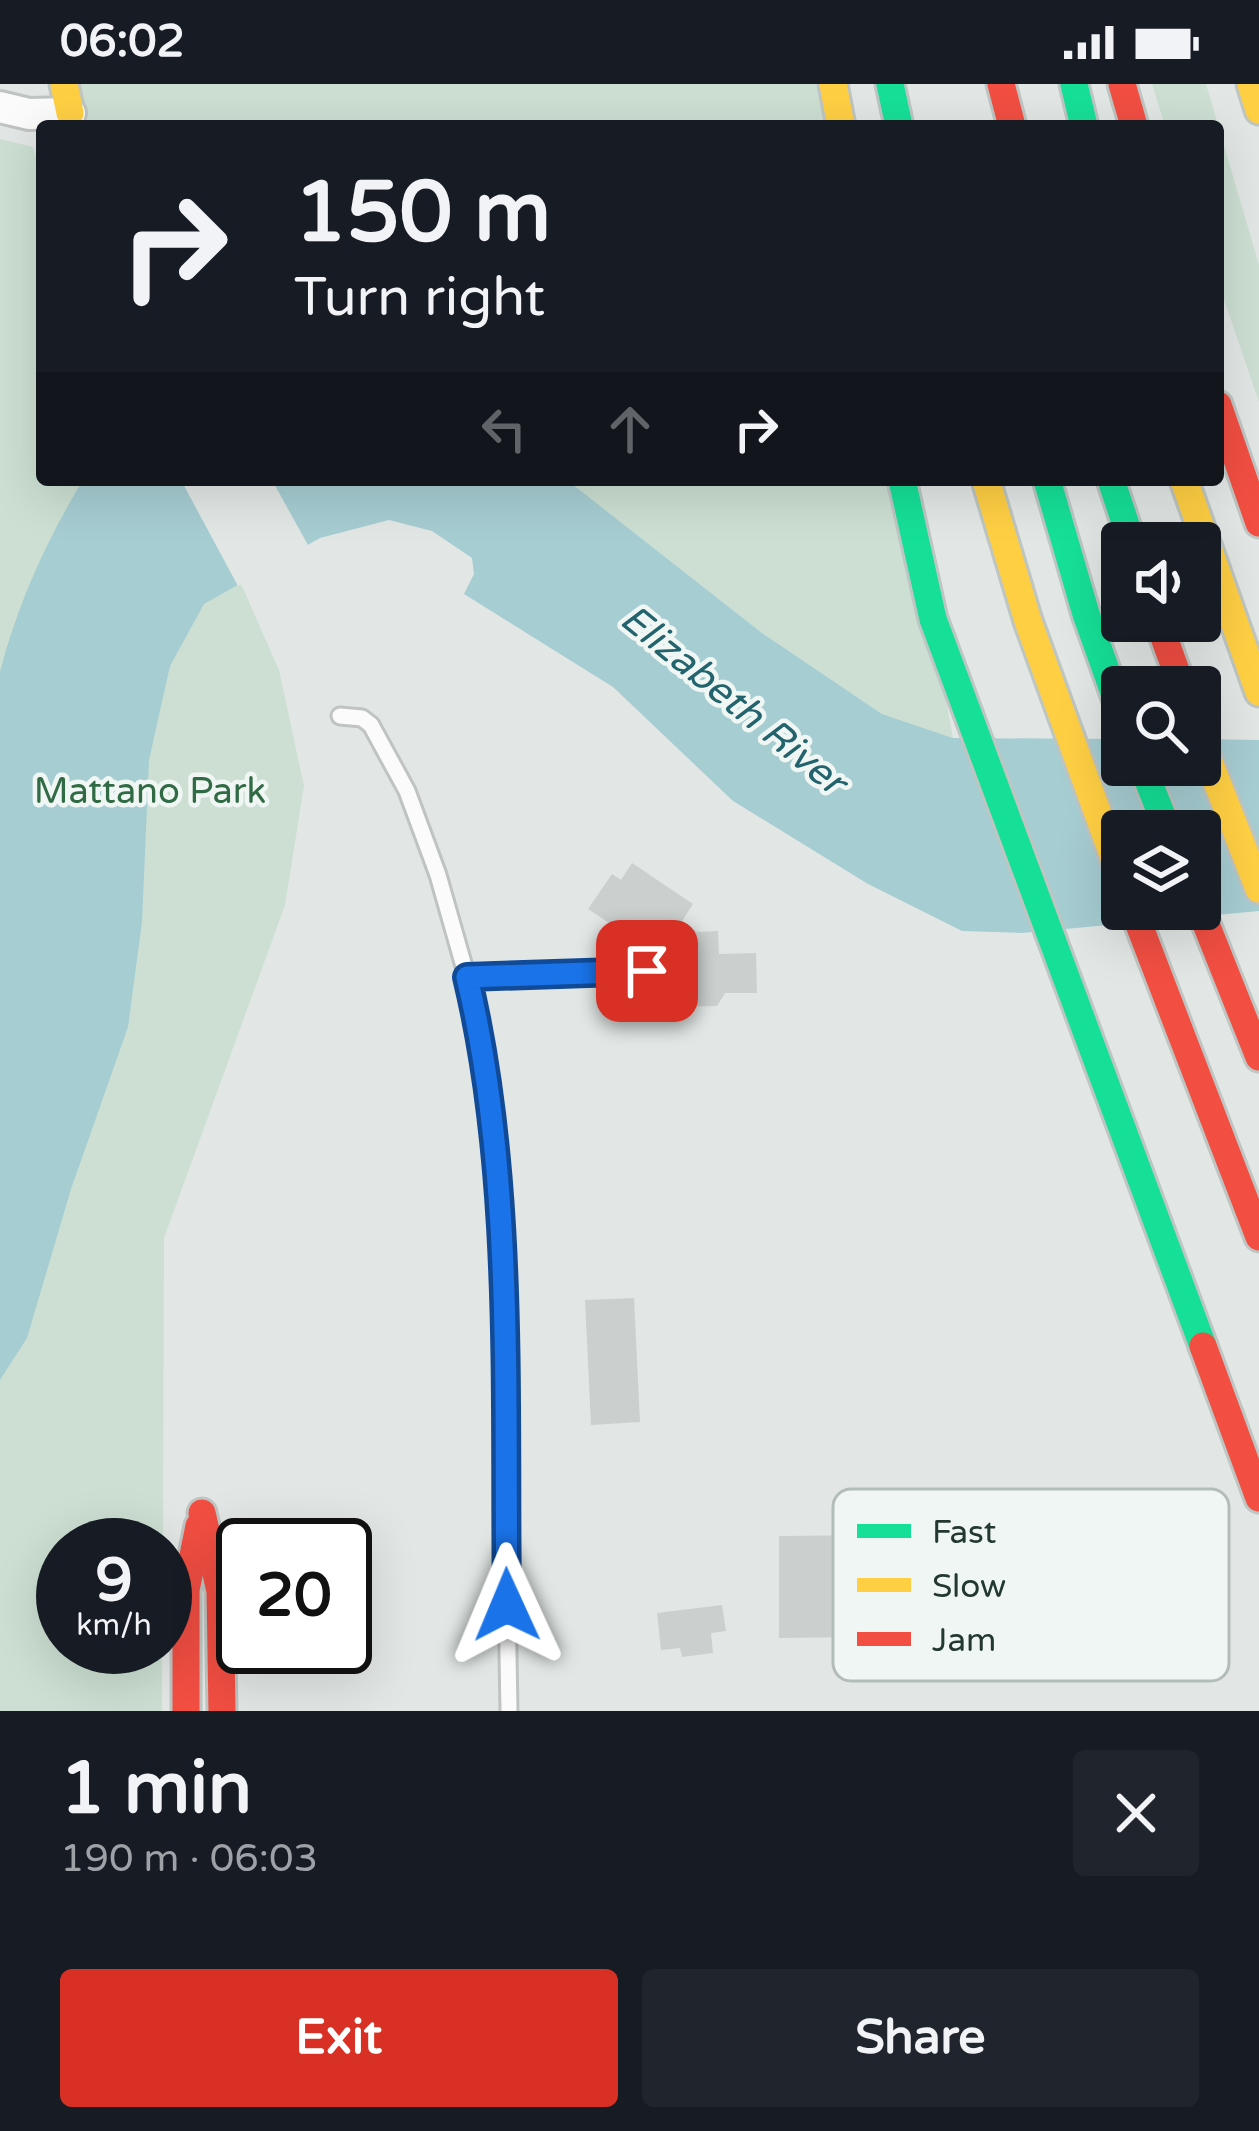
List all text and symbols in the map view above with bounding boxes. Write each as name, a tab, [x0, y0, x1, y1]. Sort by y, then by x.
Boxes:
text: 06:02	[60, 15, 185, 69]
text: 150 m	[294, 163, 551, 264]
icon: right	[96, 168, 252, 324]
text: Turn right	[294, 265, 545, 330]
icon: left	[471, 396, 537, 462]
icon: ahead	[597, 396, 663, 462]
icon: right	[723, 396, 789, 462]
map controls	[1101, 522, 1221, 930]
button: sound	[1101, 522, 1221, 642]
water label: Elizabeth River	[611, 595, 859, 808]
button: search	[1101, 666, 1221, 786]
park label: Mattano Park	[34, 770, 266, 813]
button: layers	[1101, 810, 1221, 930]
pin	[596, 920, 698, 1022]
icon: arrive	[614, 938, 680, 1004]
legend	[833, 1489, 1229, 1681]
text: Fast	[932, 1513, 996, 1552]
speed limit sign: 20	[216, 1518, 372, 1674]
position arrow	[444, 1542, 570, 1668]
text: 9	[95, 1545, 133, 1617]
text: Slow	[932, 1567, 1006, 1606]
text: km/h	[76, 1607, 152, 1644]
text: Jam	[932, 1621, 996, 1660]
text: 1 min	[60, 1746, 252, 1833]
button: close	[1073, 1750, 1199, 1876]
text: 190 m · 06:03	[60, 1835, 318, 1882]
button: Exit	[60, 1969, 618, 2107]
button: Share	[642, 1969, 1199, 2107]

